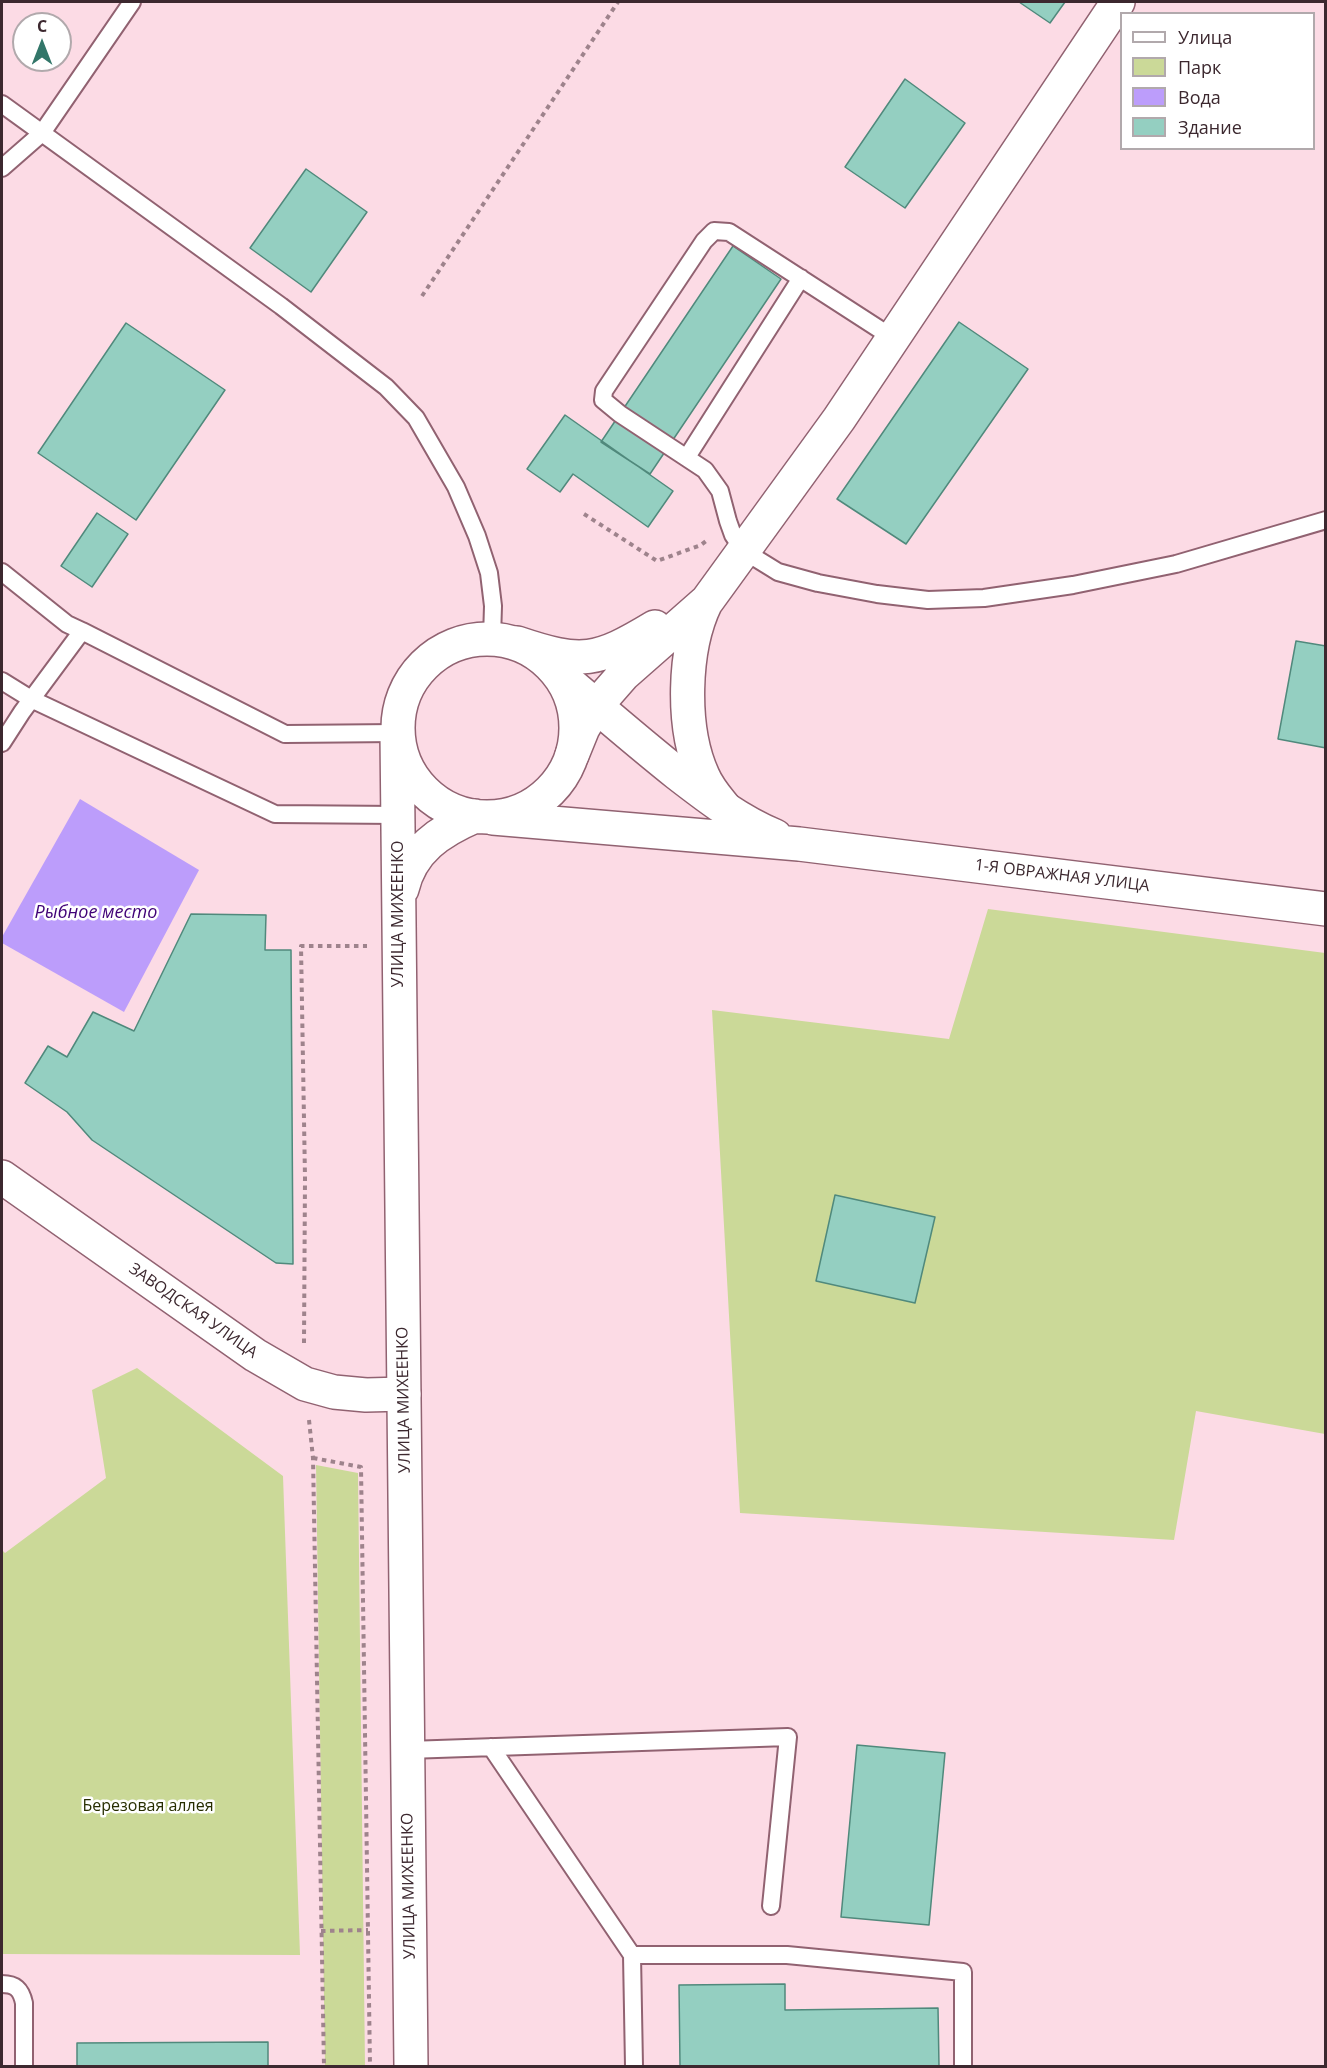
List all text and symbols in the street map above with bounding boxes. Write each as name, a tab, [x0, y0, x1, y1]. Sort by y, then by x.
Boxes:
north arrow	[12, 12, 72, 72]
legend	[1120, 12, 1315, 150]
text: С	[37, 15, 47, 37]
text: Улица	[1178, 25, 1232, 49]
text: Парк	[1178, 55, 1221, 79]
text: Вода	[1178, 85, 1221, 109]
text: Здание	[1178, 115, 1242, 139]
street label: УЛИЦА МИХЕЕНКО	[388, 841, 408, 987]
street label: 1-Я ОВРАЖНАЯ УЛИЦА	[974, 856, 1150, 896]
water label: Рыбное место	[35, 902, 157, 924]
street label: ЗАВОДСКАЯ УЛИЦА	[125, 1259, 261, 1363]
street label: УЛИЦА МИХЕЕНКО	[393, 1326, 415, 1474]
park label: Березовая аллея	[82, 1796, 214, 1816]
street label: УЛИЦА МИХЕЕНКО	[398, 1812, 420, 1960]

